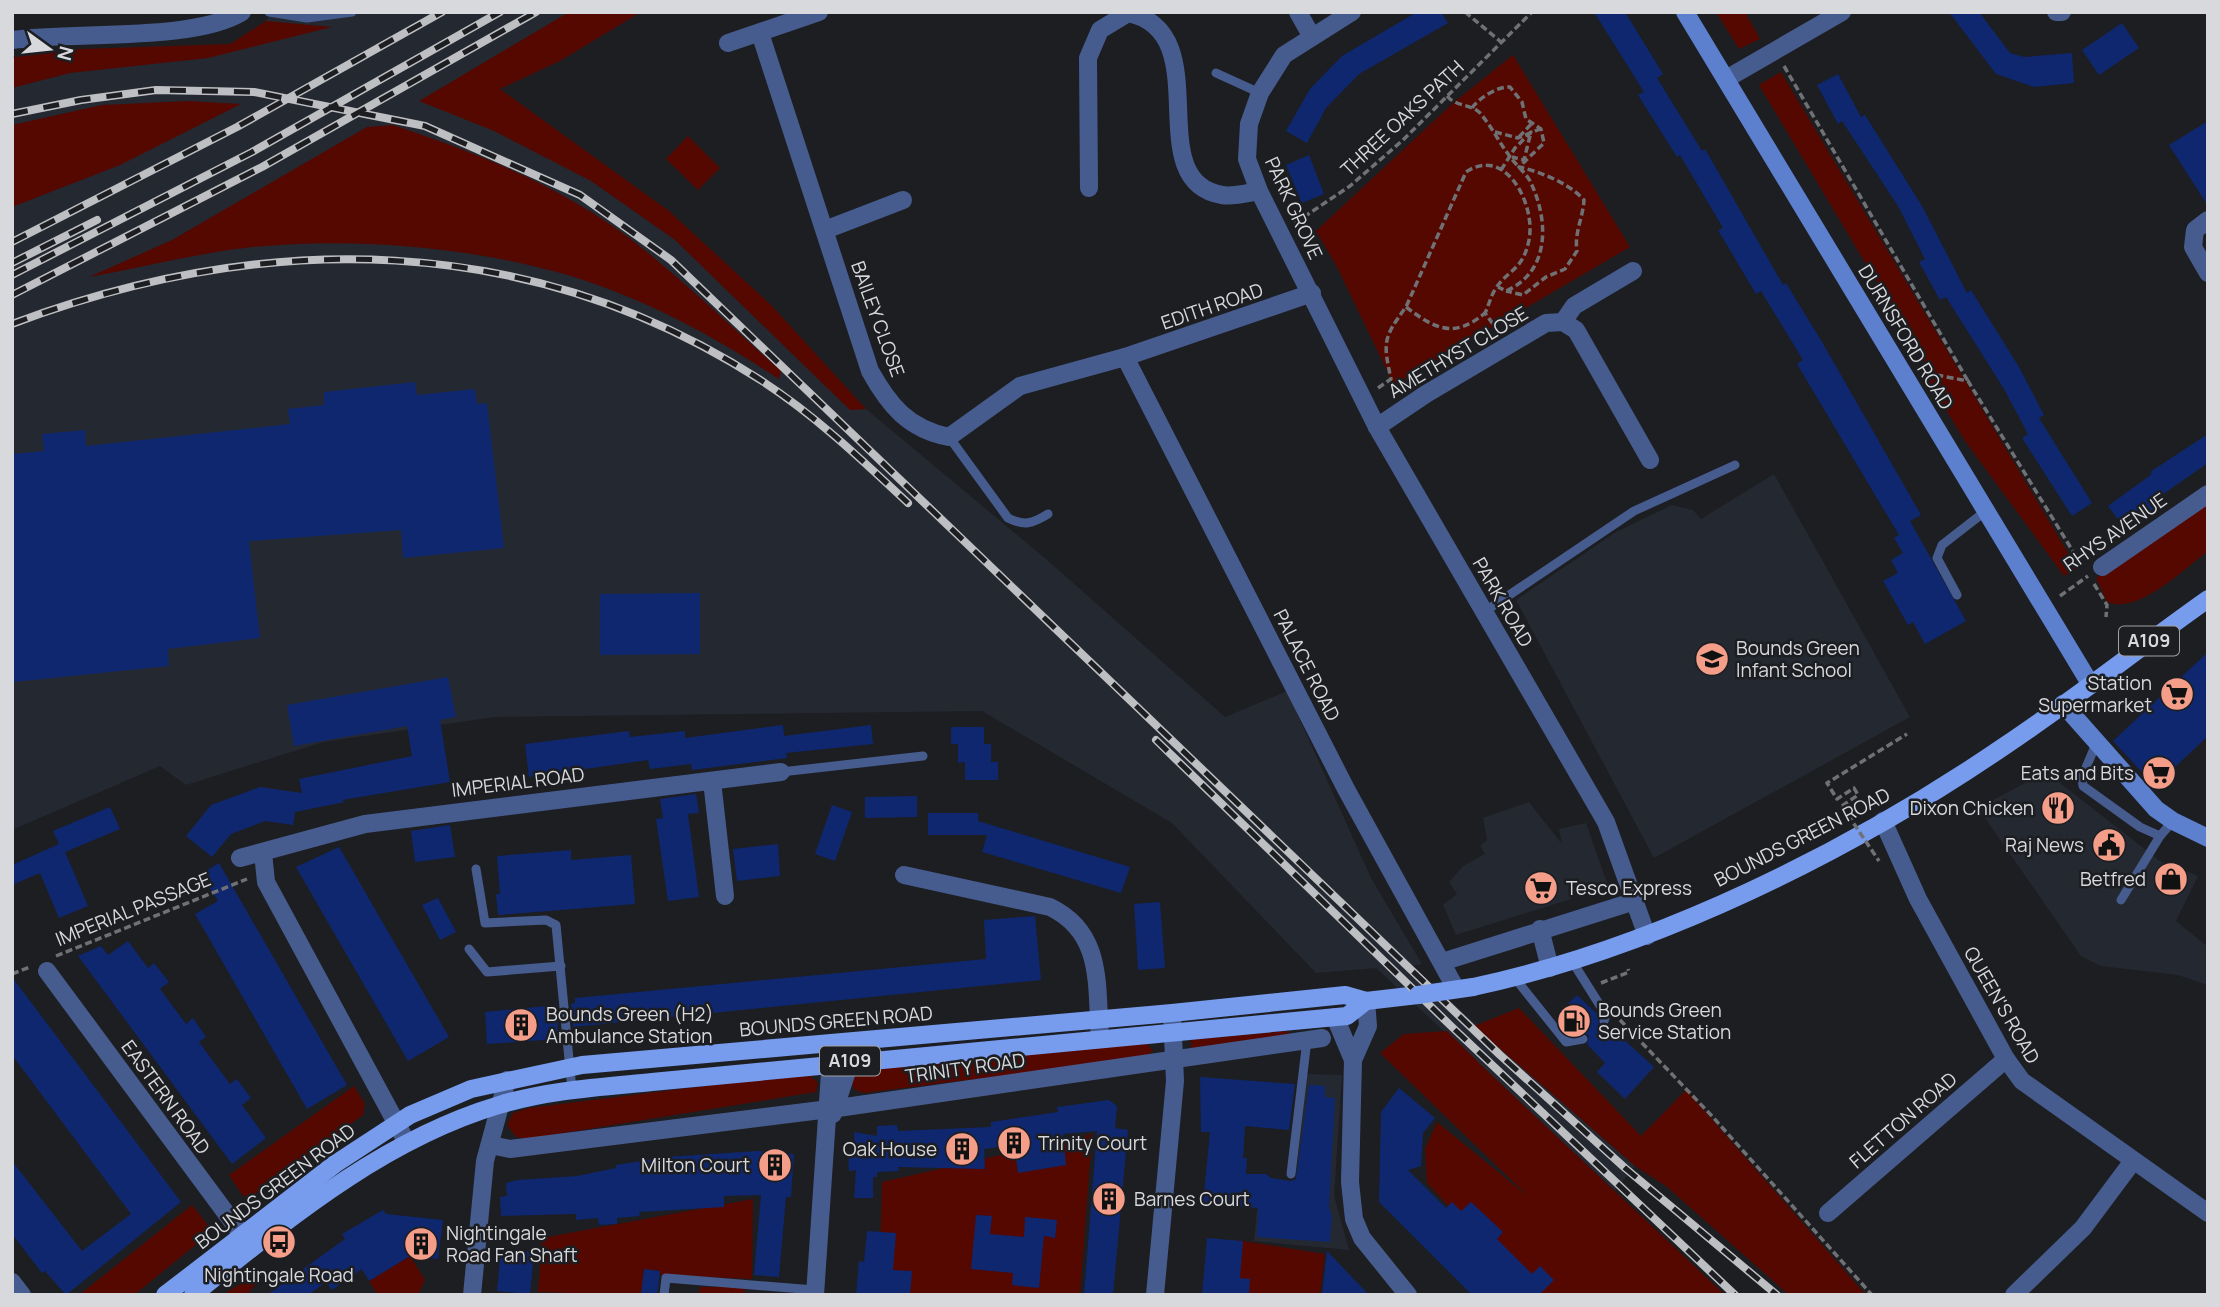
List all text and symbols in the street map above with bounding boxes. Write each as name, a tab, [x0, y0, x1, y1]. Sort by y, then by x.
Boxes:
north arrow	[14, 14, 84, 84]
text: N	[51, 43, 80, 63]
street label: THREE OAKS PATH	[1335, 54, 1469, 182]
street label: PARK GROVE	[1259, 153, 1329, 263]
street label: BAILEY CLOSE	[845, 257, 911, 381]
street label: DURNSFORD ROAD	[1852, 260, 1960, 414]
street label: EDITH ROAD	[1158, 276, 1266, 336]
street label: AMETHYST CLOSE	[1383, 300, 1533, 404]
street label: RHYS AVENUE	[2058, 487, 2172, 577]
street label: PARK ROAD	[1467, 552, 1539, 652]
street label: PALACE ROAD	[1268, 605, 1346, 725]
road number: A109	[2119, 626, 2179, 656]
place label: Bounds Green Infant School	[1736, 635, 1860, 683]
school or university icon: Bounds Green Infant School	[1693, 640, 1731, 678]
place label: Station Supermarket	[2038, 670, 2152, 718]
supermarket icon: Station Supermarket	[2158, 675, 2196, 713]
supermarket icon: Eats and Bits	[2140, 754, 2178, 792]
place label: Eats and Bits	[2021, 760, 2134, 786]
street label: IMPERIAL ROAD	[450, 761, 586, 803]
street label: BOUNDS GREEN ROAD	[1710, 781, 1894, 893]
restaurant icon: Dixon Chicken	[2039, 789, 2077, 827]
place label: Dixon Chicken	[1910, 795, 2034, 821]
public building icon: Raj News	[2090, 826, 2128, 864]
place label: Raj News	[2005, 832, 2084, 858]
shop icon: Betfred	[2152, 860, 2190, 898]
street label: IMPERIAL PASSAGE	[51, 866, 215, 952]
place label: Betfred	[2080, 866, 2146, 892]
supermarket icon: Tesco Express	[1522, 869, 1560, 907]
place label: Tesco Express	[1566, 875, 1692, 901]
street label: QUEEN'S ROAD	[1958, 942, 2046, 1068]
place label: Bounds Green Service Station	[1598, 997, 1731, 1045]
street label: BOUNDS GREEN ROAD	[738, 1000, 934, 1042]
place label: Bounds Green (H2) Ambulance Station	[546, 1001, 714, 1049]
fuel station icon: Bounds Green Service Station	[1555, 1002, 1593, 1040]
building icon: Bounds Green (H2) Ambulance Station	[502, 1006, 540, 1044]
street label: EASTERN ROAD	[116, 1035, 216, 1159]
road number: A109	[820, 1046, 880, 1076]
street label: TRINITY ROAD	[903, 1047, 1027, 1089]
street label: FLETTON ROAD	[1844, 1066, 1962, 1174]
street label: BOUNDS GREEN ROAD	[190, 1117, 360, 1255]
building icon: Trinity Court	[995, 1124, 1033, 1162]
building icon: Oak House	[943, 1130, 981, 1168]
place label: Trinity Court	[1038, 1130, 1147, 1156]
place label: Oak House	[843, 1136, 937, 1162]
building icon: Milton Court	[756, 1146, 794, 1184]
place label: Milton Court	[641, 1152, 750, 1178]
building icon: Barnes Court	[1090, 1180, 1128, 1218]
place label: Barnes Court	[1134, 1186, 1250, 1212]
place label: Nightingale Road Fan Shaft	[446, 1220, 578, 1268]
bus stop icon: Nightingale Road	[260, 1223, 298, 1261]
building icon: Nightingale Road Fan Shaft	[402, 1225, 440, 1263]
place label: Nightingale Road	[204, 1262, 354, 1288]

